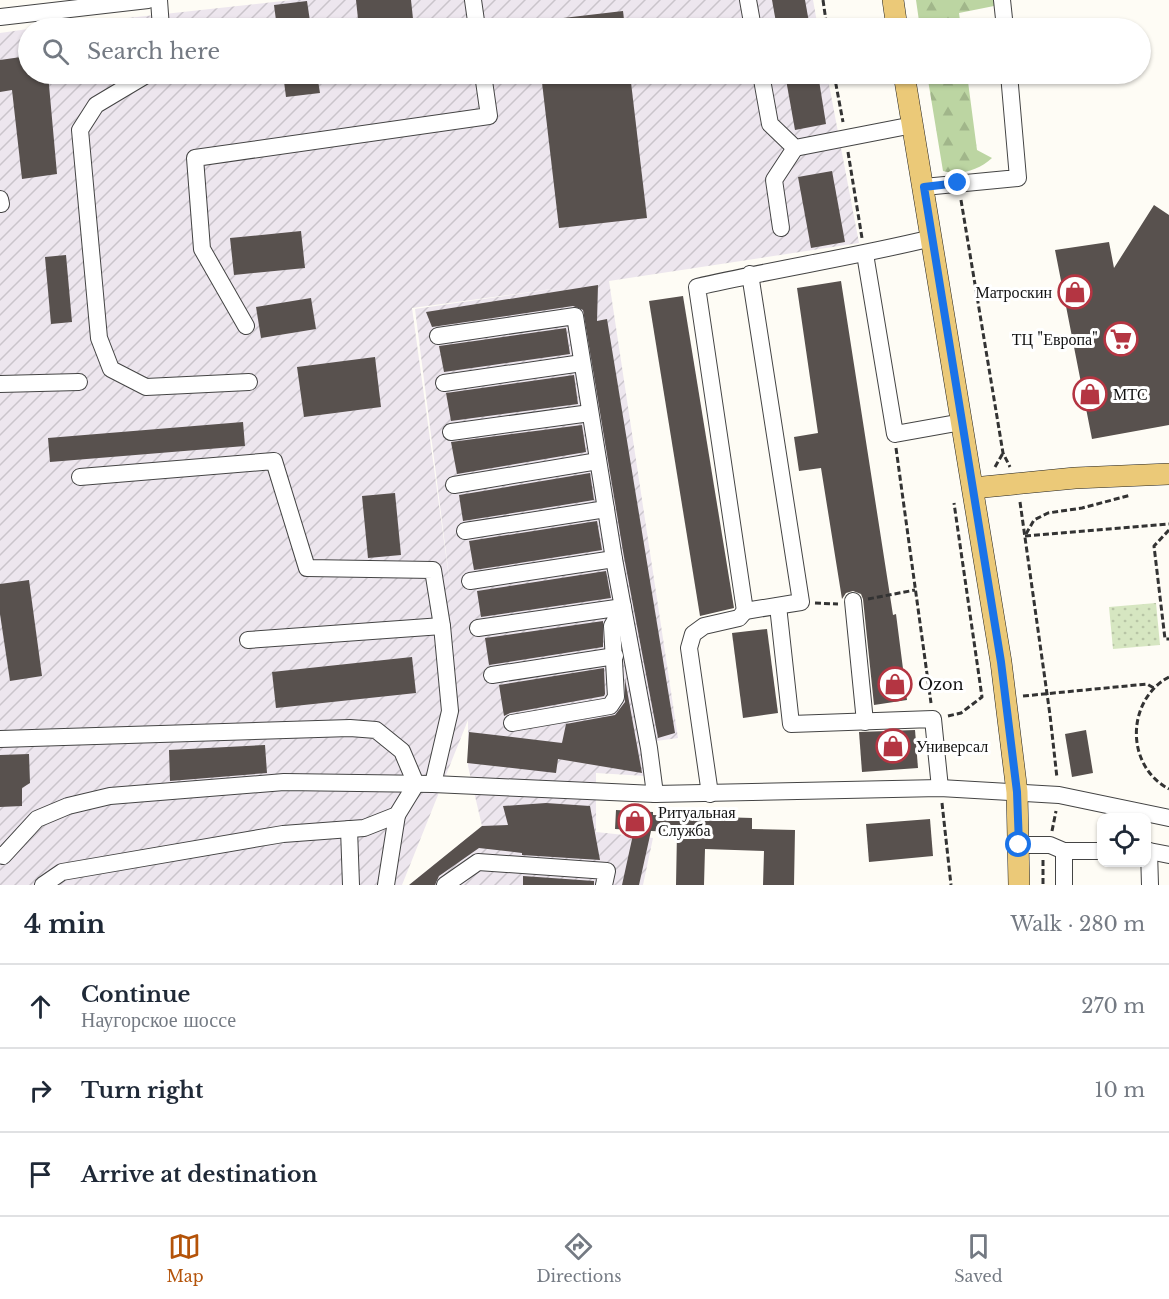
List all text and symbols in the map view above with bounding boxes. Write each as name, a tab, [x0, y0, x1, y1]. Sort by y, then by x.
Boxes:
search box	[18, 18, 1151, 84]
icon: search	[39, 35, 72, 68]
text: Search here	[87, 38, 220, 65]
route end	[944, 169, 970, 195]
shop icon: Матроскин	[1057, 274, 1093, 310]
place label: Матроскин	[976, 282, 1052, 302]
supermarket icon: ТЦ "Европа"	[1103, 321, 1139, 357]
place label: ТЦ "Европа"	[1012, 329, 1098, 349]
shop icon: МТС	[1072, 376, 1108, 412]
place label: МТС	[1113, 384, 1148, 404]
shop icon: Ozon	[877, 666, 913, 702]
place label: Ozon	[918, 674, 963, 694]
shop icon: Универсал	[875, 728, 911, 764]
place label: Универсал	[916, 736, 988, 756]
place label: Ритуальная Служба	[658, 802, 736, 840]
shop icon: Ритуальная Служба	[617, 803, 653, 839]
map controls	[1097, 813, 1151, 867]
button: locate	[1097, 813, 1151, 867]
route start	[1005, 831, 1031, 857]
text: 4 min	[24, 908, 105, 940]
text: Walk · 280 m	[1011, 912, 1145, 936]
text: Continue	[81, 981, 190, 1008]
icon: ahead	[24, 990, 57, 1023]
text: 270 m	[1081, 994, 1145, 1018]
text: Наугорское шоссе	[81, 1008, 236, 1032]
icon: right	[24, 1074, 57, 1107]
text: Turn right	[81, 1077, 203, 1104]
text: 10 m	[1095, 1078, 1145, 1102]
icon: arrive	[24, 1158, 57, 1191]
text: Arrive at destination	[81, 1161, 318, 1188]
tab: Map	[166, 1230, 204, 1286]
tab: Directions	[536, 1230, 621, 1286]
tab: Saved	[954, 1230, 1003, 1286]

